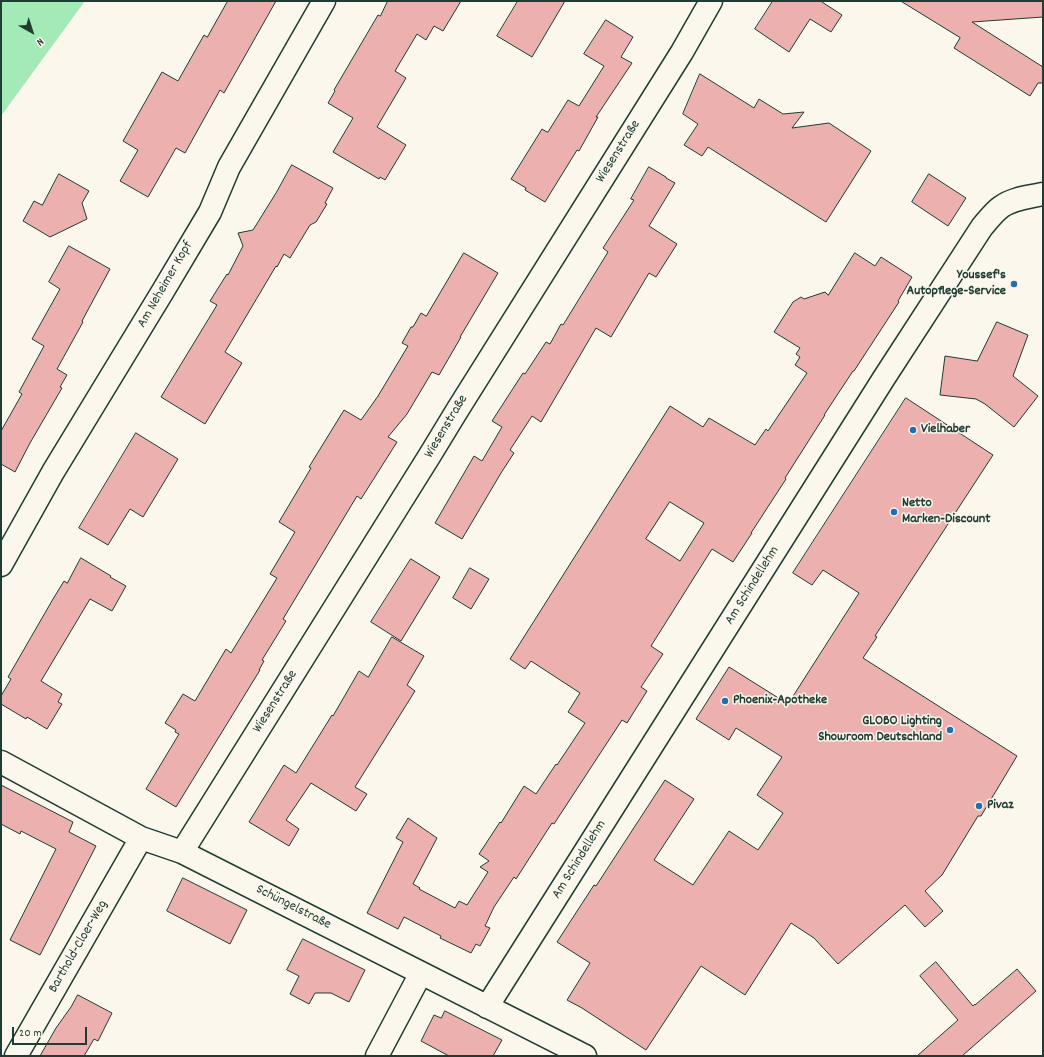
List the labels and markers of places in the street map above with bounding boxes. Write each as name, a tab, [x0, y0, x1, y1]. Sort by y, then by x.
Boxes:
place label: Youssef's Autopflege-Service	[907, 268, 1006, 300]
marker: Youssef's Autopflege-Service	[1009, 279, 1019, 289]
place label: Vielhaber	[921, 422, 970, 438]
marker: Vielhaber	[908, 425, 918, 435]
place label: Netto Marken-Discount	[902, 496, 990, 528]
marker: Netto Marken-Discount	[889, 507, 899, 517]
place label: Phoenix-Apotheke	[733, 693, 827, 709]
marker: Phoenix-Apotheke	[720, 696, 730, 706]
place label: GLOBO Lighting Showroom Deutschland	[818, 714, 942, 746]
marker: GLOBO Lighting Showroom Deutschland	[945, 725, 955, 735]
place label: Pivaz	[987, 798, 1014, 814]
marker: Pivaz	[974, 801, 984, 811]

